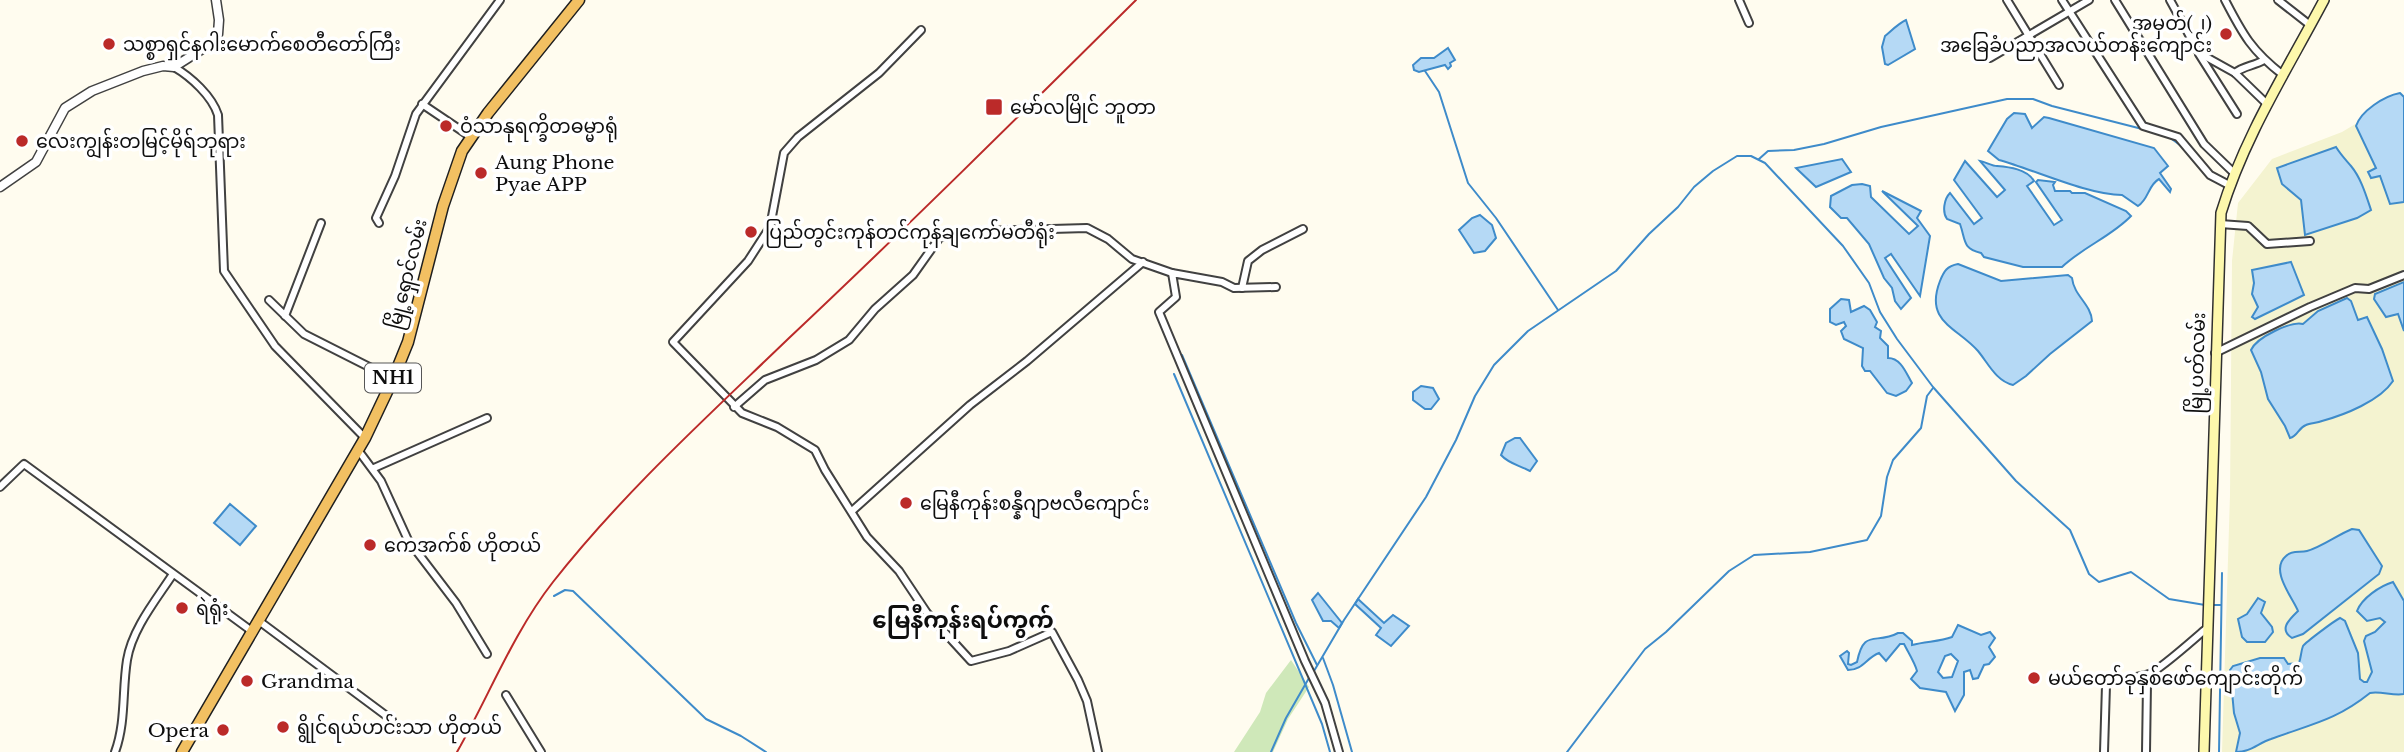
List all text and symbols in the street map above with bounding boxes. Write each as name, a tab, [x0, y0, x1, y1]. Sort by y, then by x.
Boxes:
place label: အမှတ်(၂) အခြေခံပညာအလယ်တန်းကျောင်း	[1940, 9, 2212, 61]
marker: အမှတ်(၂) အခြေခံပညာအလယ်တန်းကျောင်း	[2218, 26, 2234, 42]
place label: သစ္စာရှင်နဂါးမောက်စေတီတော်ကြီး	[123, 30, 401, 61]
marker: သစ္စာရှင်နဂါးမောက်စေတီတော်ကြီး	[101, 36, 117, 52]
place label: မော်လမြိုင် ဘူတာ	[1010, 93, 1156, 124]
marker: မော်လမြိုင် ဘူတာ	[984, 97, 1004, 117]
place label: ဝံသာနုရက္ခိတဓမ္မာရုံ	[460, 112, 618, 143]
marker: ဝံသာနုရက္ခိတဓမ္မာရုံ	[438, 118, 454, 134]
place label: လေးကျွန်းတမြင့်မိုရ်ဘုရား	[36, 127, 246, 159]
marker: လေးကျွန်းတမြင့်မိုရ်ဘုရား	[14, 133, 30, 149]
place label: Aung Phone Pyae APP	[494, 151, 614, 196]
marker: Aung Phone Pyae APP	[473, 165, 489, 181]
street label: မြို့ရှောင်လမ်း	[379, 216, 437, 333]
place label: ပြည်တွင်းကုန်တင်ကုန်ချကော်မတီရုံး	[765, 218, 1055, 249]
marker: ပြည်တွင်းကုန်တင်ကုန်ချကော်မတီရုံး	[743, 224, 759, 240]
street label: မြို့ပတ်လမ်း	[2181, 312, 2214, 414]
road number: NH1	[365, 364, 421, 392]
place label: မြေနီကုန်းစန္နီဂျာဗလီကျောင်း	[920, 489, 1149, 520]
marker: မြေနီကုန်းစန္နီဂျာဗလီကျောင်း	[898, 495, 914, 511]
place label: ကေအက်စ် ဟိုတယ်	[384, 531, 541, 562]
marker: ကေအက်စ် ဟိုတယ်	[362, 537, 378, 553]
place label: ရဲရုံး	[196, 596, 229, 625]
marker: ရဲရုံး	[174, 600, 190, 616]
district label: မြေနီကုန်းရပ်ကွက်	[872, 604, 1054, 639]
place label: မယ်တော်ခုနှစ်ဖော်ကျောင်းတိုက်	[2048, 664, 2303, 695]
place label: Grandma	[261, 670, 354, 693]
marker: မယ်တော်ခုနှစ်ဖော်ကျောင်းတိုက်	[2026, 670, 2042, 686]
marker: Grandma	[239, 673, 255, 689]
place label: ရွိုင်ရယ်ဟင်းသာ ဟိုတယ်	[297, 713, 502, 744]
place label: Opera	[148, 719, 209, 742]
marker: ရွိုင်ရယ်ဟင်းသာ ဟိုတယ်	[275, 719, 291, 735]
marker: Opera	[215, 722, 231, 738]

